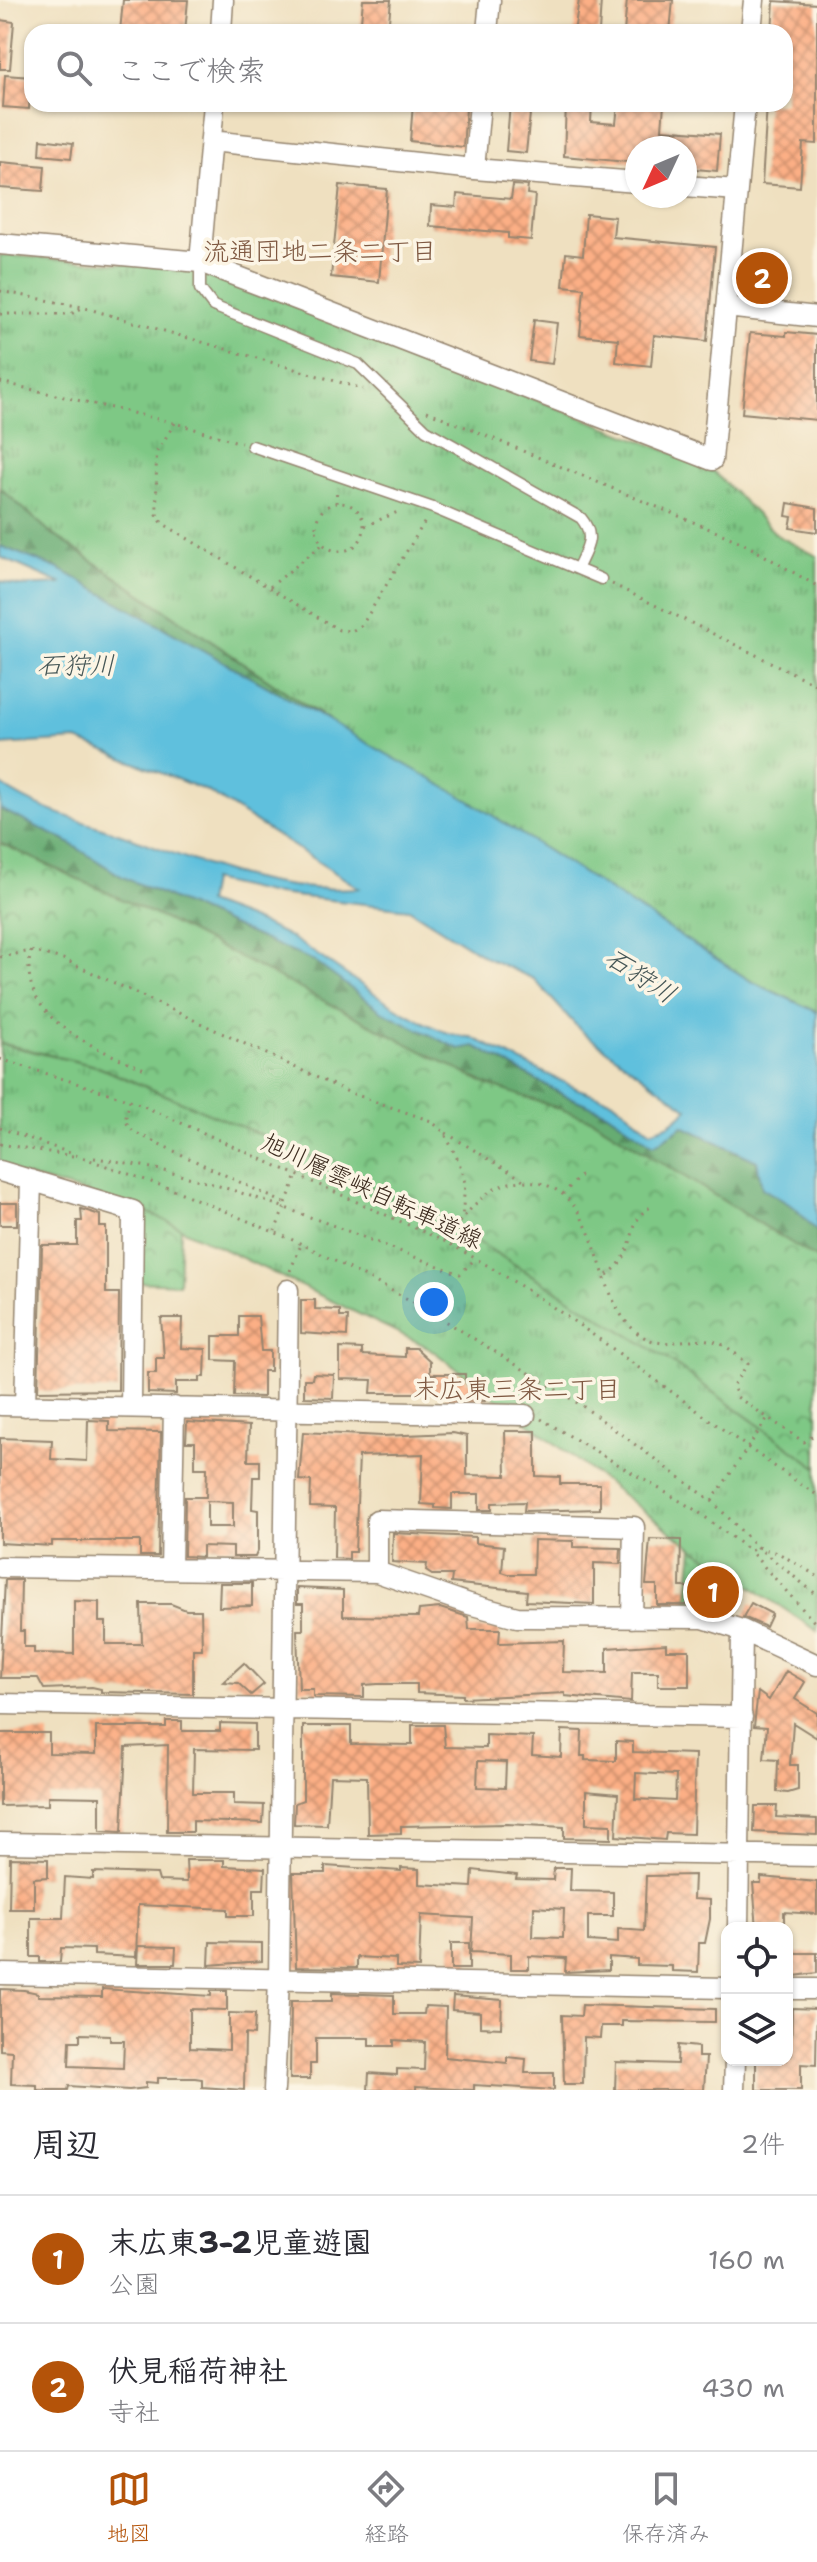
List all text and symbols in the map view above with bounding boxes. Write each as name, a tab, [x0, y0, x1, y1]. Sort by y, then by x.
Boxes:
search box	[24, 24, 793, 112]
icon: search	[52, 46, 96, 90]
text: ここで検索	[116, 50, 266, 91]
north arrow	[625, 136, 697, 208]
district label: 流通団地二条二丁目	[203, 233, 437, 268]
pin: 2	[736, 248, 788, 308]
water label: 石狩川	[37, 647, 115, 682]
water label: 石狩川	[599, 939, 683, 1011]
street label: 旭川層雲峡自転車道線	[256, 1126, 488, 1256]
your location	[414, 1282, 454, 1322]
district label: 末広東三条二丁目	[413, 1371, 621, 1406]
pin: 1	[687, 1562, 739, 1622]
map controls	[721, 1922, 793, 2066]
button: locate	[721, 1922, 793, 1994]
button: layers	[721, 1994, 793, 2066]
text: 周辺	[32, 2121, 100, 2167]
text: 2件	[741, 2126, 785, 2161]
text: 末広東3-2児童遊園	[108, 2222, 372, 2263]
text: 1	[52, 2242, 64, 2277]
text: 160 m	[708, 2242, 785, 2277]
text: 公園	[108, 2266, 160, 2301]
text: 伏見稲荷神社	[108, 2350, 288, 2391]
text: 2	[49, 2370, 67, 2405]
text: 430 m	[701, 2370, 785, 2405]
text: 寺社	[108, 2394, 160, 2429]
tab: 地図	[107, 2467, 151, 2548]
tab: 経路	[364, 2467, 408, 2548]
tab: 保存済み	[622, 2467, 710, 2548]

